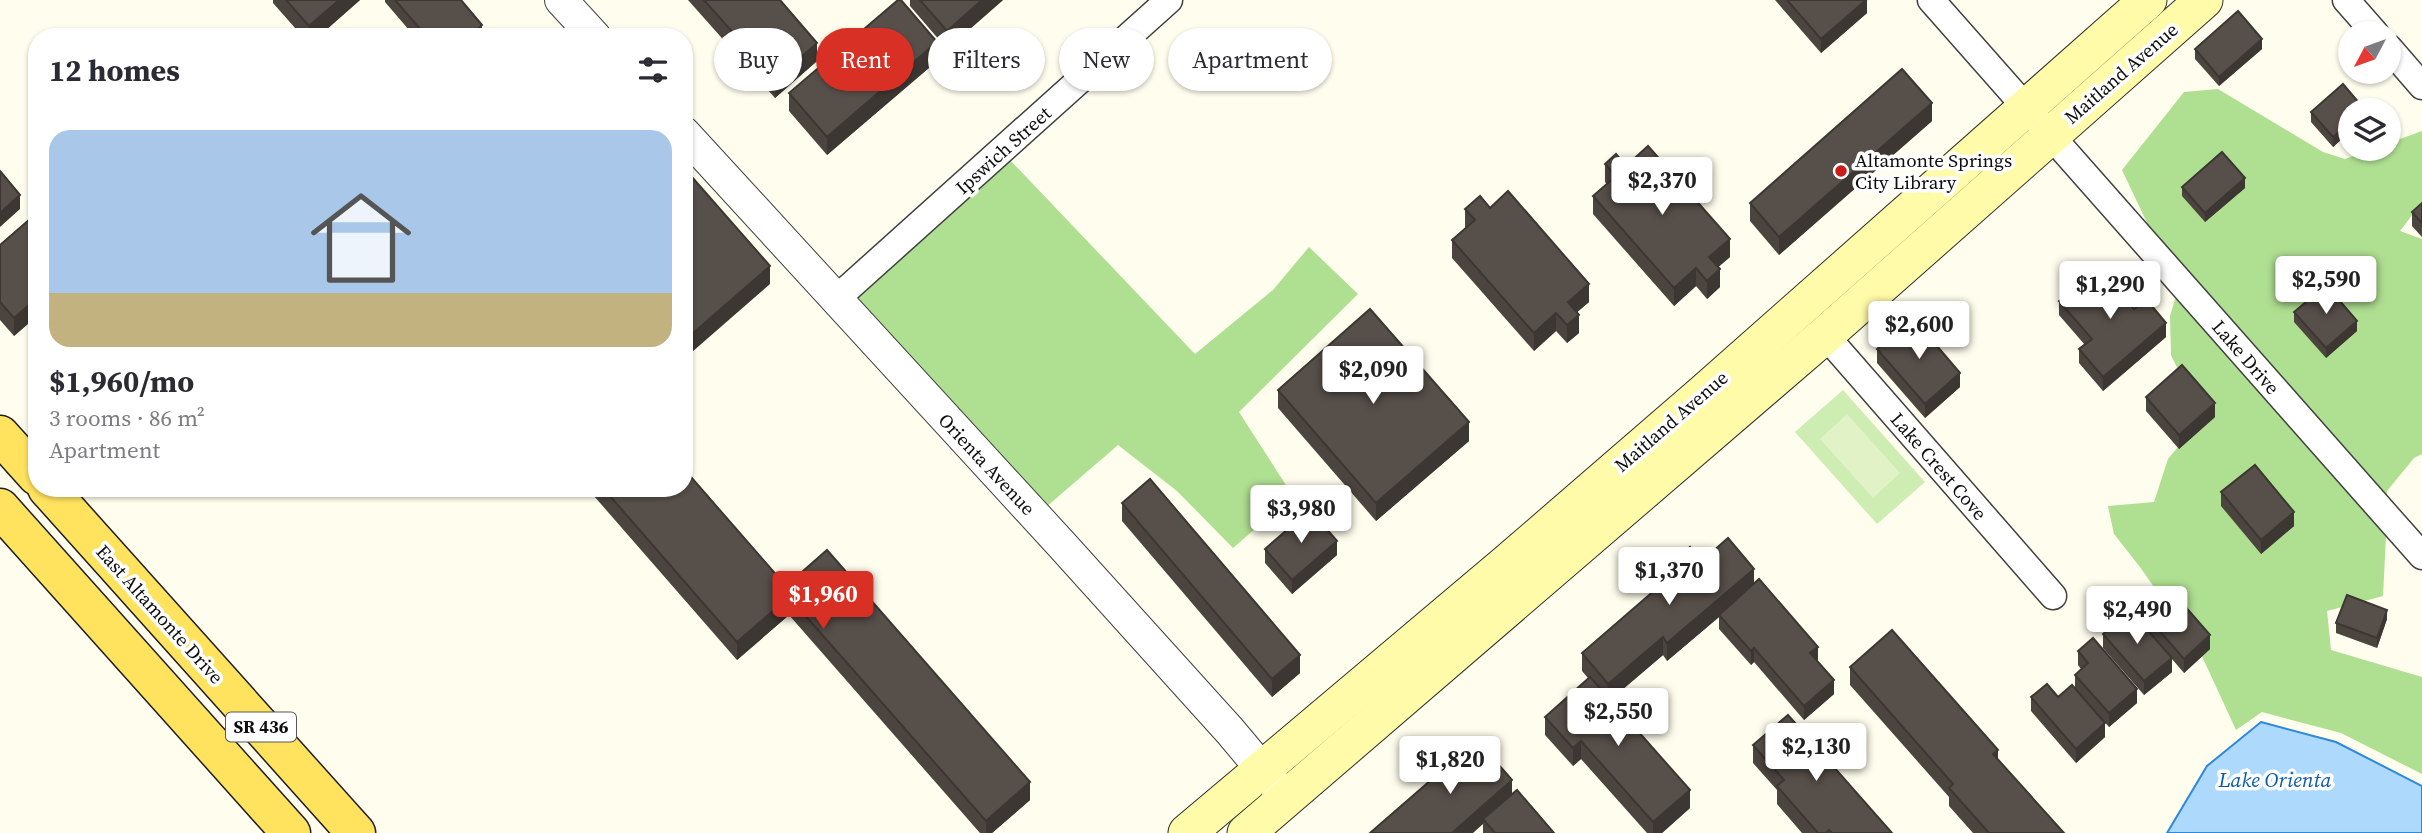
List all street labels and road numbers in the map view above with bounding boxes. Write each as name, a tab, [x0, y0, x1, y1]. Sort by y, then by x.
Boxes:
street label: Maitland Avenue	[2059, 16, 2183, 130]
street label: Ipswich Street	[950, 100, 1057, 200]
street label: Lake Drive	[2206, 314, 2286, 400]
street label: Maitland Avenue	[1609, 364, 1733, 478]
street label: Orienta Avenue	[933, 407, 1041, 521]
street label: Lake Crest Cove	[1885, 407, 1993, 525]
street label: East Altamonte Drive	[90, 539, 230, 689]
road number: SR 436	[226, 712, 296, 742]

